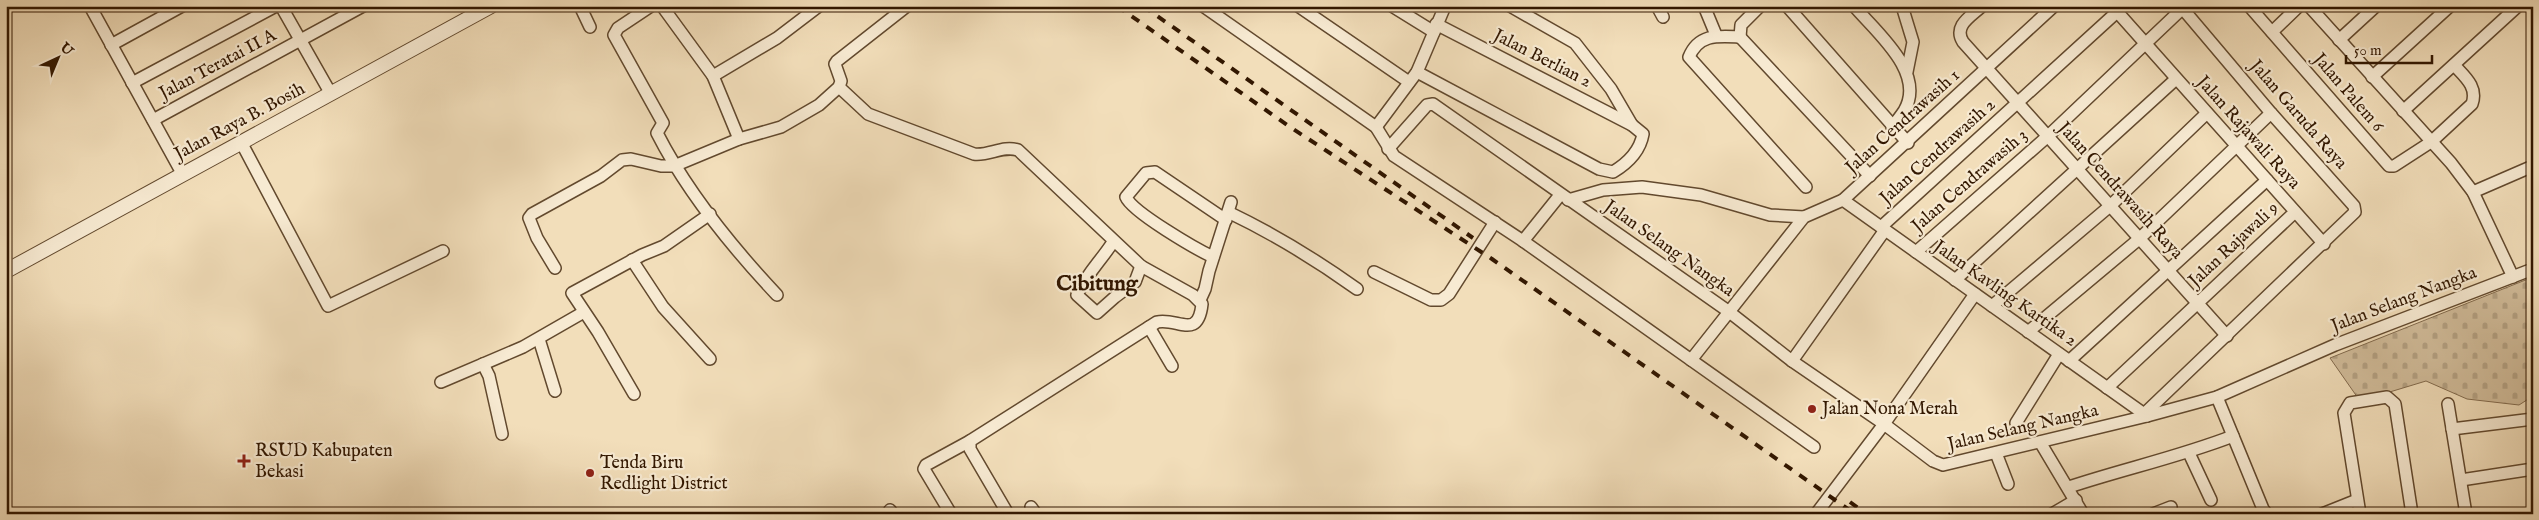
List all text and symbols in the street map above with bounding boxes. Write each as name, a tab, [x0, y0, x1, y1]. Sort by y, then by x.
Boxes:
street label: Jalan Teratai II A	[154, 24, 281, 106]
street label: Jalan Berlian 2	[1487, 24, 1595, 94]
north arrow	[32, 32, 82, 82]
scale bar	[2346, 32, 2433, 64]
text: U	[55, 38, 78, 61]
text: 50 m	[2354, 41, 2382, 60]
street label: Jalan Palem 6	[2306, 47, 2389, 138]
street label: Jalan Garuda Raya	[2243, 54, 2352, 175]
street label: Jalan Cendrawasih 1	[1839, 65, 1965, 181]
street label: Jalan Rajawali Raya	[2190, 70, 2305, 195]
street label: Jalan Raya B. Bosih	[169, 78, 310, 167]
street label: Jalan Cendrawasih 2	[1874, 94, 2001, 211]
street label: Jalan Cendrawasih Raya	[2051, 116, 2188, 265]
street label: Jalan Cendrawasih 3	[1906, 124, 2033, 239]
street label: Jalan Selang Nangka	[1598, 194, 1739, 303]
street label: Jalan Rajawali 9	[2183, 197, 2284, 294]
street label: Jalan Kavling Kartika 2	[1927, 235, 2081, 352]
street label: Jalan Selang Nangka	[2326, 262, 2480, 339]
district label: Cibitung	[1056, 270, 1139, 298]
place label: Jalan Nona Merah	[1820, 398, 1958, 421]
street label: Jalan Selang Nangka	[1943, 399, 2101, 457]
marker: Jalan Nona Merah	[1806, 403, 1818, 415]
place label: RSUD Kabupaten Bekasi	[255, 440, 393, 484]
place label: Tenda Biru Redlight District	[600, 452, 728, 496]
marker: RSUD Kabupaten Bekasi	[237, 454, 251, 468]
marker: Tenda Biru Redlight District	[584, 467, 596, 479]

